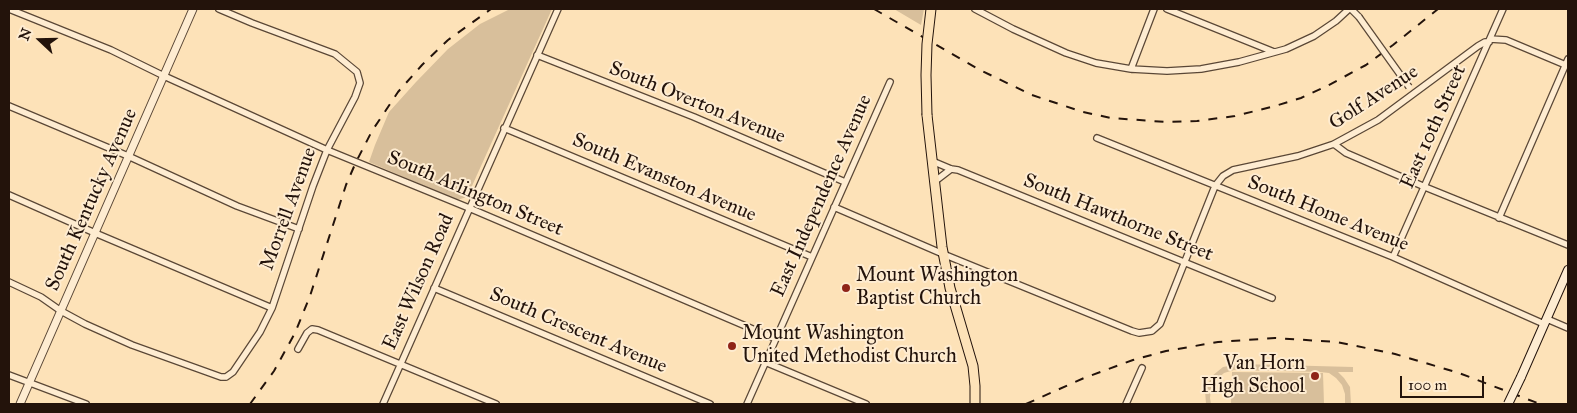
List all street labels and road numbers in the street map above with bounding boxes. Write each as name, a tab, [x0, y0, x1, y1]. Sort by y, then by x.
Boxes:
street label: South Overton Avenue	[605, 57, 789, 149]
street label: Golf Avenue	[1325, 60, 1423, 136]
street label: East 10th Street	[1396, 61, 1472, 193]
street label: East Independence Avenue	[767, 91, 877, 301]
street label: South Kentucky Avenue	[41, 105, 143, 295]
street label: South Evanston Avenue	[568, 128, 760, 228]
street label: Morrell Avenue	[256, 144, 322, 274]
street label: South Arlington Street	[383, 146, 567, 242]
street label: South Hawthorne Street	[1020, 169, 1216, 267]
street label: South Home Avenue	[1244, 171, 1412, 257]
street label: East Wilson Road	[378, 210, 460, 354]
street label: South Crescent Avenue	[486, 283, 670, 379]

